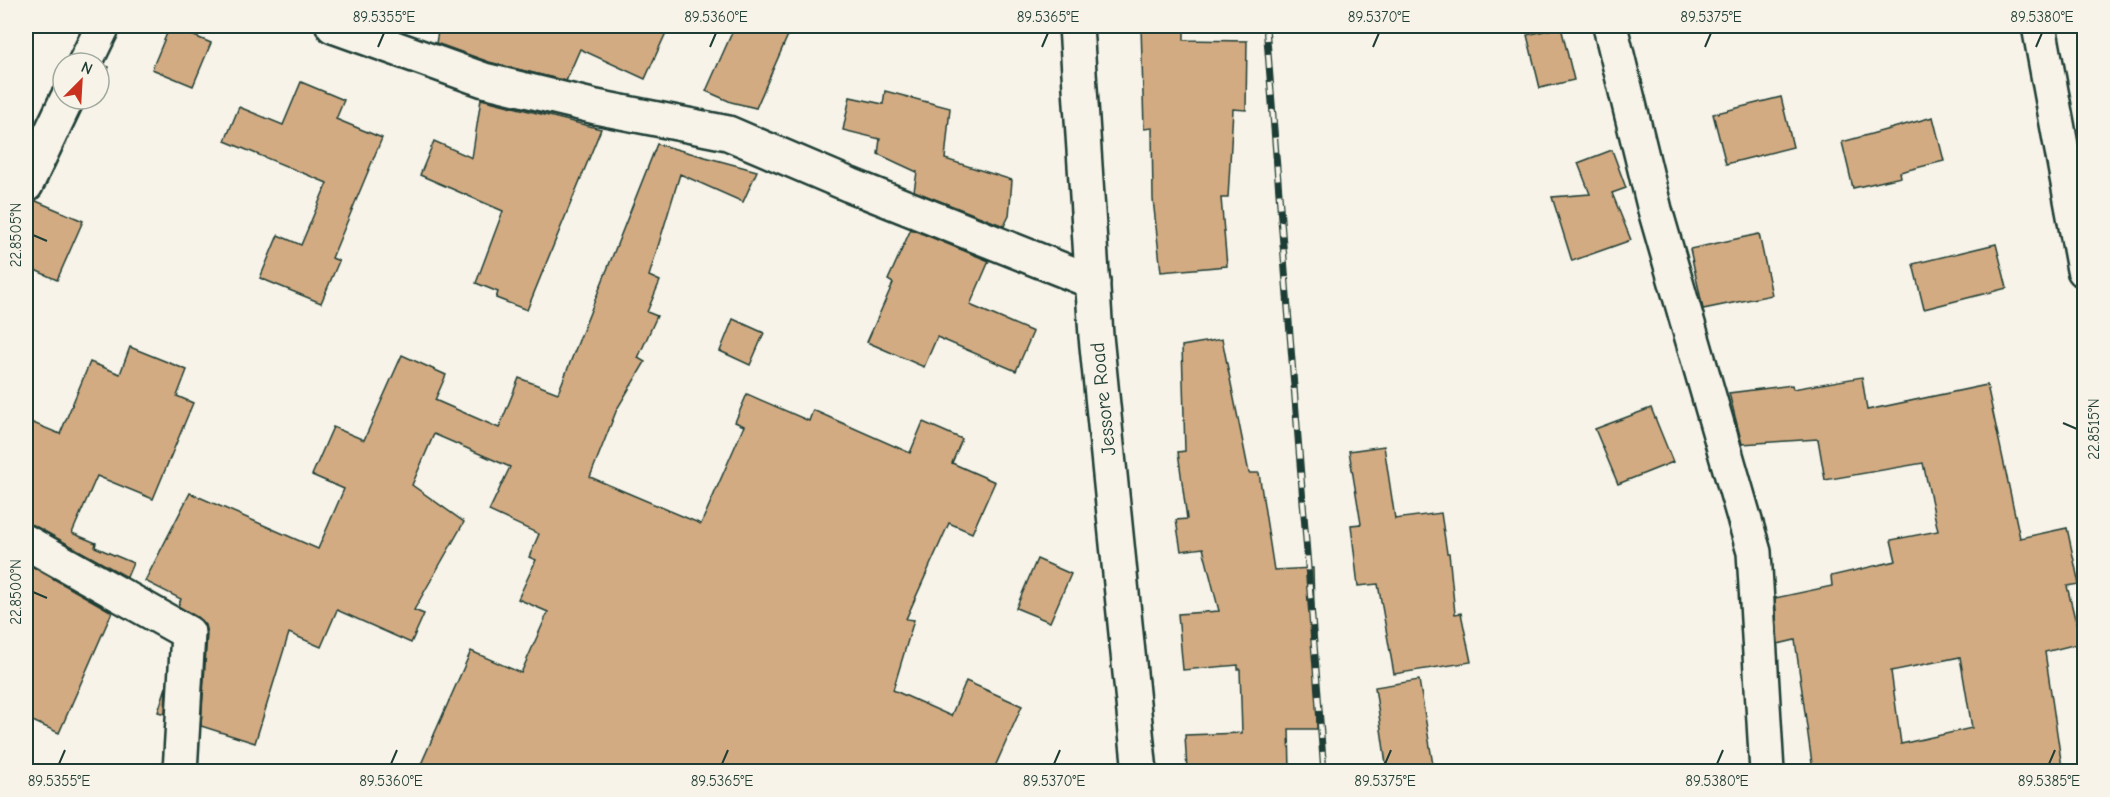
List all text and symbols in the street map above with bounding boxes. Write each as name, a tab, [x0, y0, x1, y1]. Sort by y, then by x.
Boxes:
text: 89.5355°E	[353, 8, 415, 26]
text: 89.5360°E	[684, 8, 748, 26]
text: 89.5365°E	[1017, 8, 1079, 26]
text: 89.5370°E	[1348, 8, 1410, 26]
text: 89.5375°E	[1680, 8, 1742, 26]
text: 89.5380°E	[2010, 8, 2074, 26]
north arrow	[51, 51, 111, 111]
text: N	[78, 58, 95, 79]
text: 22.8505°N	[7, 203, 25, 267]
street label: Jessore Road	[1086, 341, 1120, 457]
text: 22.8515°N	[2085, 398, 2103, 460]
text: 22.8500°N	[7, 559, 25, 625]
text: 89.5355°E	[28, 772, 90, 790]
text: 89.5360°E	[359, 772, 423, 790]
text: 89.5365°E	[691, 772, 753, 790]
text: 89.5370°E	[1023, 772, 1085, 790]
text: 89.5375°E	[1354, 772, 1416, 790]
text: 89.5380°E	[1685, 772, 1749, 790]
text: 89.5385°E	[2018, 772, 2080, 790]

